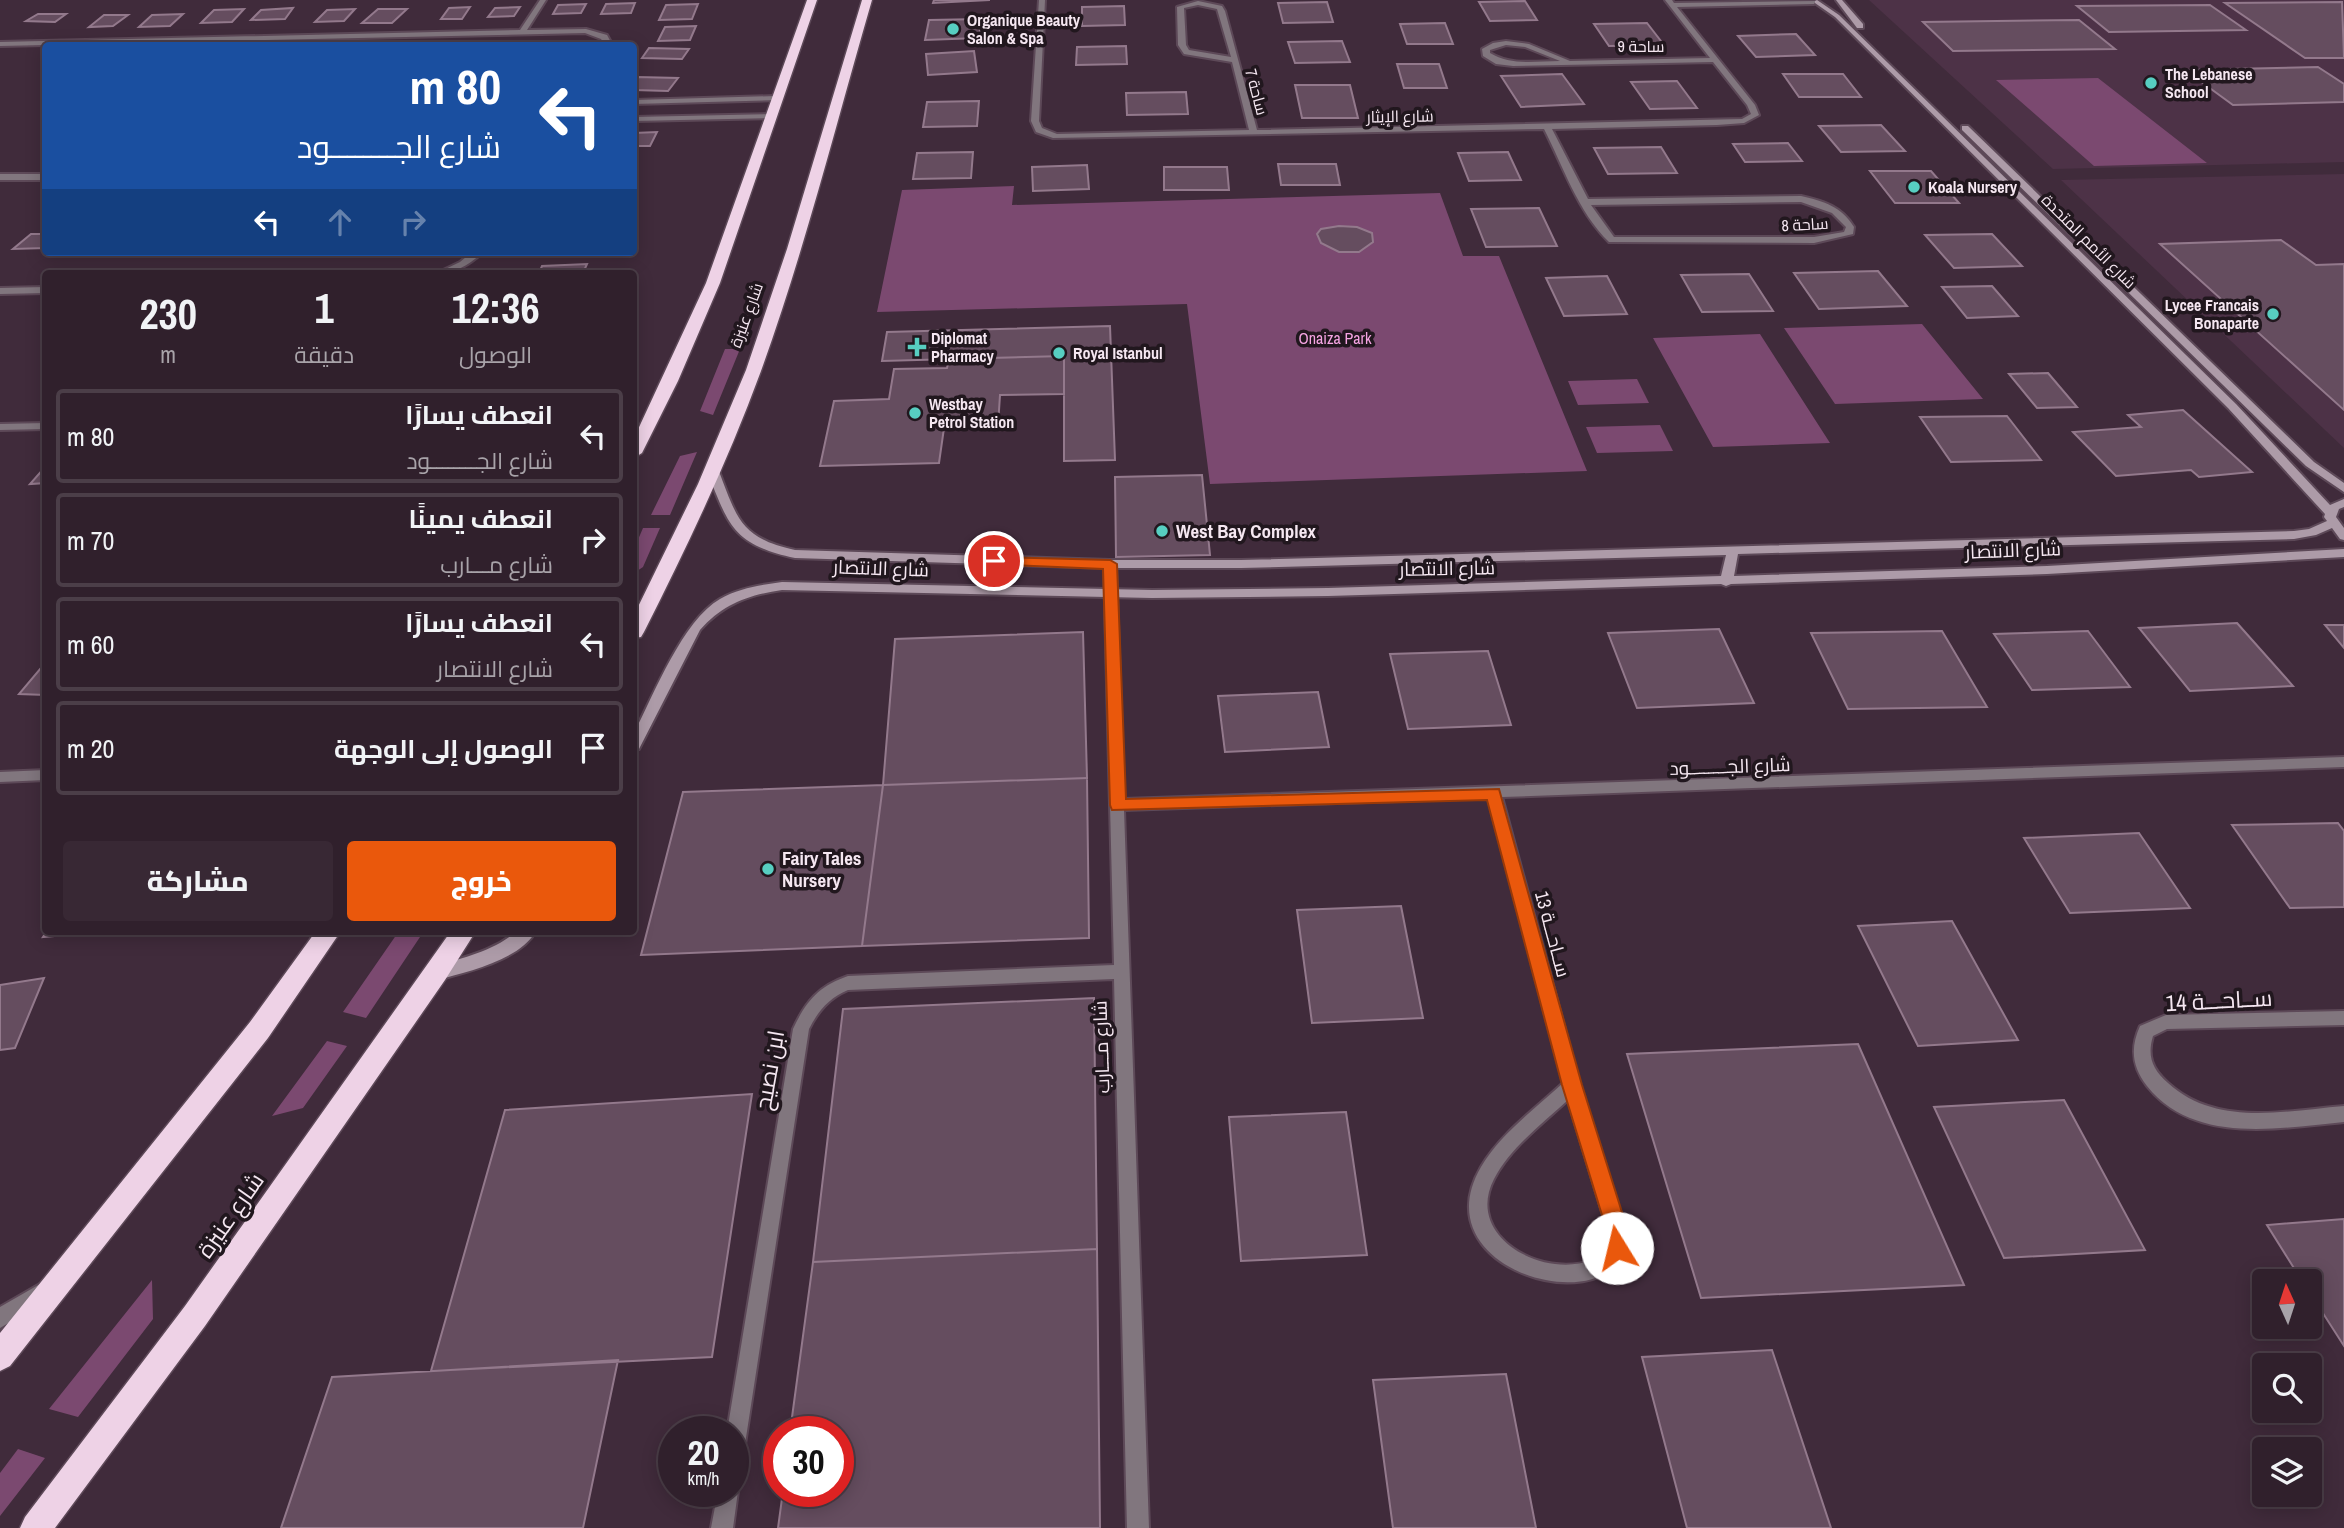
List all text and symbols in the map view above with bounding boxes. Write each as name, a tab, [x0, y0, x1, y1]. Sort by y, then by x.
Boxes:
place label: Organique Beauty Salon & Spa	[967, 9, 1081, 49]
marker: Organique Beauty Salon & Spa	[945, 21, 961, 37]
street label: ساحة 9	[1617, 35, 1665, 57]
text: 80 m	[409, 53, 501, 119]
place label: The Lebanese School	[2165, 63, 2253, 103]
street label: ساحة 7	[1240, 66, 1274, 118]
icon: left	[525, 70, 616, 161]
marker: The Lebanese School	[2143, 75, 2159, 91]
street label: شارع الإيثار	[1365, 104, 1434, 129]
text: شارع الجــــــــود	[297, 125, 501, 168]
place label: Koala Nursery	[1928, 176, 2018, 198]
marker: Koala Nursery	[1906, 179, 1922, 195]
street label: شارع الأمم المتحدة	[2036, 189, 2141, 294]
icon: left	[248, 203, 286, 241]
icon: ahead	[321, 203, 359, 241]
icon: right	[394, 203, 432, 241]
street label: ساحة 8	[1781, 212, 1829, 236]
street label: شارع عنيزة	[724, 279, 769, 351]
text: 1	[315, 280, 334, 336]
text: 12:36	[452, 280, 540, 336]
text: 230	[139, 286, 197, 342]
place label: Lycee Francais Bonaparte	[2165, 294, 2259, 334]
marker: Lycee Francais Bonaparte	[2265, 306, 2281, 322]
place label: Diplomat Pharmacy	[931, 327, 994, 367]
park label: Onaiza Park	[1299, 327, 1372, 349]
text: m	[160, 339, 176, 370]
text: دقيقة	[294, 339, 354, 370]
text: الوصول	[459, 339, 532, 370]
marker: Diplomat Pharmacy	[909, 339, 925, 355]
place label: Royal Istanbul	[1073, 342, 1163, 364]
marker: Royal Istanbul	[1051, 345, 1067, 361]
place label: Westbay Petrol Station	[929, 393, 1014, 433]
text: انعطف يسارًا	[405, 397, 553, 432]
marker: Westbay Petrol Station	[907, 405, 923, 421]
icon: left	[574, 417, 612, 455]
text: 80 m	[67, 419, 114, 454]
text: شارع الجــــــــود	[406, 445, 553, 476]
text: انعطف يمينًا	[408, 501, 553, 536]
place label: West Bay Complex	[1176, 518, 1316, 544]
icon: right	[574, 521, 612, 559]
text: 70 m	[67, 523, 114, 558]
marker: West Bay Complex	[1154, 523, 1170, 539]
pin	[964, 531, 1024, 591]
street label: شارع الانتصار	[1964, 535, 2061, 566]
icon: arrive	[975, 542, 1013, 580]
text: شارع مـــارب	[440, 549, 553, 580]
street label: شارع الانتصار	[832, 553, 929, 584]
street label: شارع الانتصار	[1398, 554, 1495, 583]
text: انعطف يسارًا	[405, 605, 553, 640]
icon: left	[574, 625, 612, 663]
text: 60 m	[67, 627, 114, 662]
text: شارع الانتصار	[437, 653, 553, 684]
icon: arrive	[574, 729, 612, 767]
text: 20 m	[67, 731, 114, 766]
text: الوصول إلى الوجهة	[334, 731, 553, 766]
street label: شارع الجــــــــود	[1669, 751, 1791, 782]
button: مشاركة	[63, 841, 333, 921]
button: خروج	[347, 841, 616, 921]
place label: Fairy Tales Nursery	[782, 845, 862, 893]
marker: Fairy Tales Nursery	[760, 861, 776, 877]
street label: ســاحـــة 13	[1529, 888, 1577, 980]
street label: ســاحـــة 14	[2165, 982, 2273, 1018]
street label: شارع مـــارب	[1086, 1000, 1117, 1094]
street label: ابن نصيح	[747, 1028, 792, 1113]
street label: شارع عنيزة	[189, 1166, 271, 1264]
position arrow	[1580, 1211, 1654, 1285]
north arrow	[2252, 1269, 2322, 1339]
map controls	[2252, 1269, 2322, 1507]
button: search	[2252, 1353, 2322, 1423]
speed limit sign: 30	[763, 1416, 854, 1507]
text: 20	[688, 1429, 719, 1476]
button: layers	[2252, 1437, 2322, 1507]
text: km/h	[688, 1466, 720, 1491]

